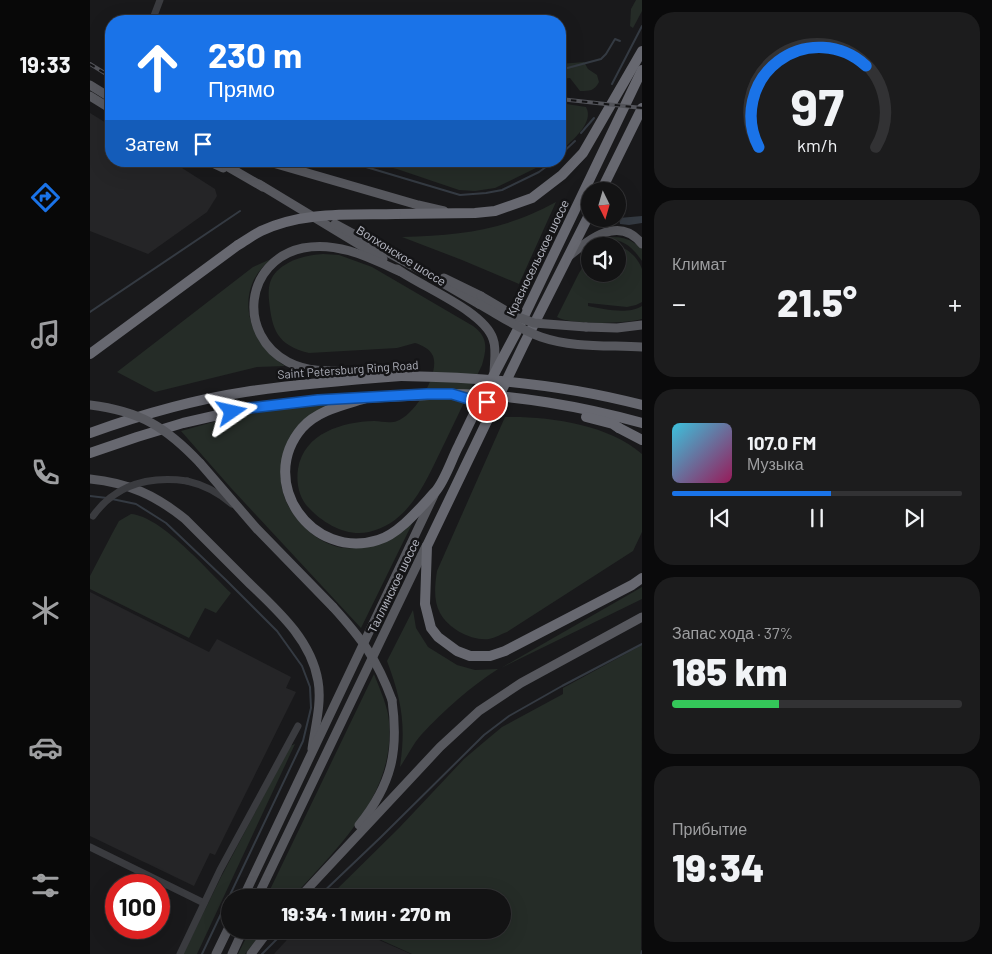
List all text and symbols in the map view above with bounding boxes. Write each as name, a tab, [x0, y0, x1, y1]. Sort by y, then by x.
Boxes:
text: 230 m	[208, 33, 302, 75]
icon: ahead	[125, 35, 190, 100]
text: 19:33	[19, 51, 71, 77]
text: 97	[790, 74, 844, 136]
text: Прямо	[208, 75, 275, 101]
icon: arrive	[189, 130, 217, 158]
text: Затем	[125, 132, 179, 155]
text: km/h	[797, 134, 837, 156]
icon: directions	[28, 180, 63, 215]
north arrow	[581, 182, 626, 228]
map controls	[581, 182, 626, 282]
street label: Красносельское шоссе	[503, 197, 572, 318]
street label: Волхонское шоссе	[354, 222, 449, 288]
button: sound	[581, 237, 626, 282]
text: Климат	[672, 254, 726, 273]
text: 21.5°	[777, 279, 857, 325]
text: −	[672, 286, 686, 320]
text: +	[948, 286, 962, 320]
icon: music	[28, 317, 63, 352]
street label: Saint Petersburg Ring Road	[277, 357, 419, 381]
pin	[466, 381, 508, 423]
position arrow	[205, 385, 257, 437]
icon: arrive	[473, 388, 501, 416]
text: 107.0 FM	[747, 431, 816, 454]
text: Музыка	[747, 454, 804, 473]
icon: phone	[28, 455, 63, 490]
icon: previous	[706, 504, 734, 532]
icon: pause	[803, 504, 831, 532]
icon: next	[900, 504, 928, 532]
street label: Таллинское шоссе	[364, 536, 422, 635]
icon: climate	[28, 593, 63, 628]
text: Запас хода · 37%	[672, 623, 793, 642]
text: 185 km	[672, 648, 787, 694]
icon: car	[28, 730, 63, 765]
text: Прибытие	[672, 819, 747, 838]
text: 19:34	[672, 844, 765, 890]
icon: filters	[28, 868, 63, 903]
speed limit sign: 100	[105, 874, 170, 939]
text: 19:34 · 1 мин · 270 m	[281, 902, 451, 925]

